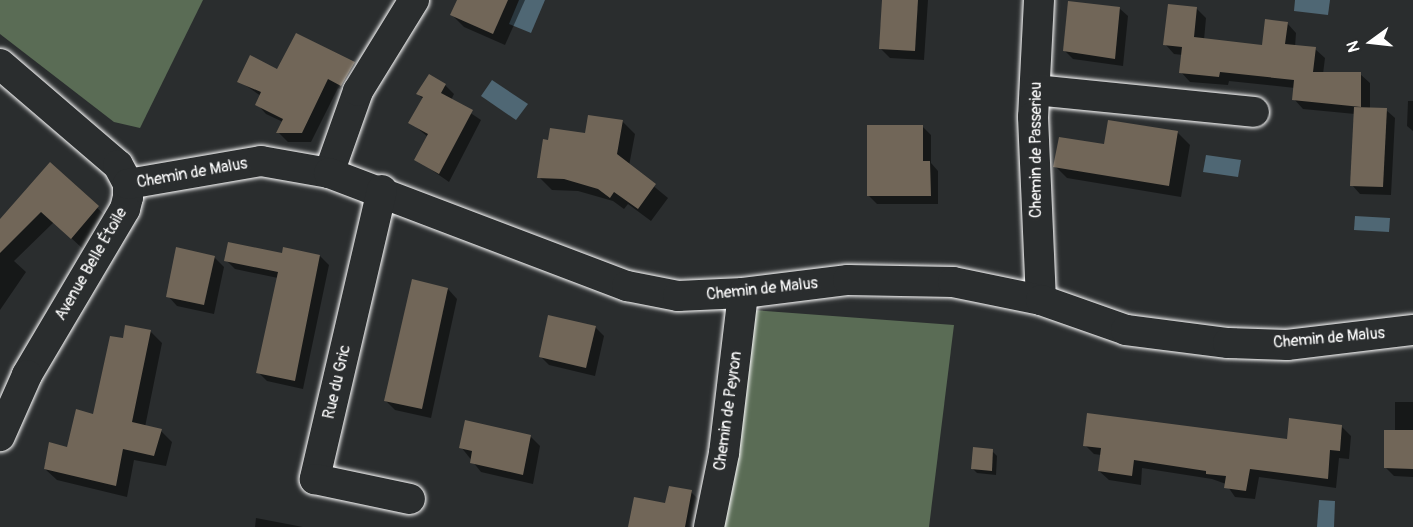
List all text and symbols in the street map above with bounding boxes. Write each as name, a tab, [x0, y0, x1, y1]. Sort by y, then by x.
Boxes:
north arrow	[1341, 12, 1401, 72]
text: N	[1343, 39, 1365, 54]
street label: Chemin de Passerieu	[1026, 82, 1046, 218]
street label: Chemin de Malus	[135, 154, 249, 192]
street label: Avenue Belle Étoile	[51, 204, 131, 324]
street label: Chemin de Malus	[705, 274, 819, 304]
street label: Chemin de Malus	[1272, 324, 1386, 352]
street label: Rue du Gric	[319, 343, 355, 421]
street label: Chemin de Peyron	[710, 350, 746, 472]

